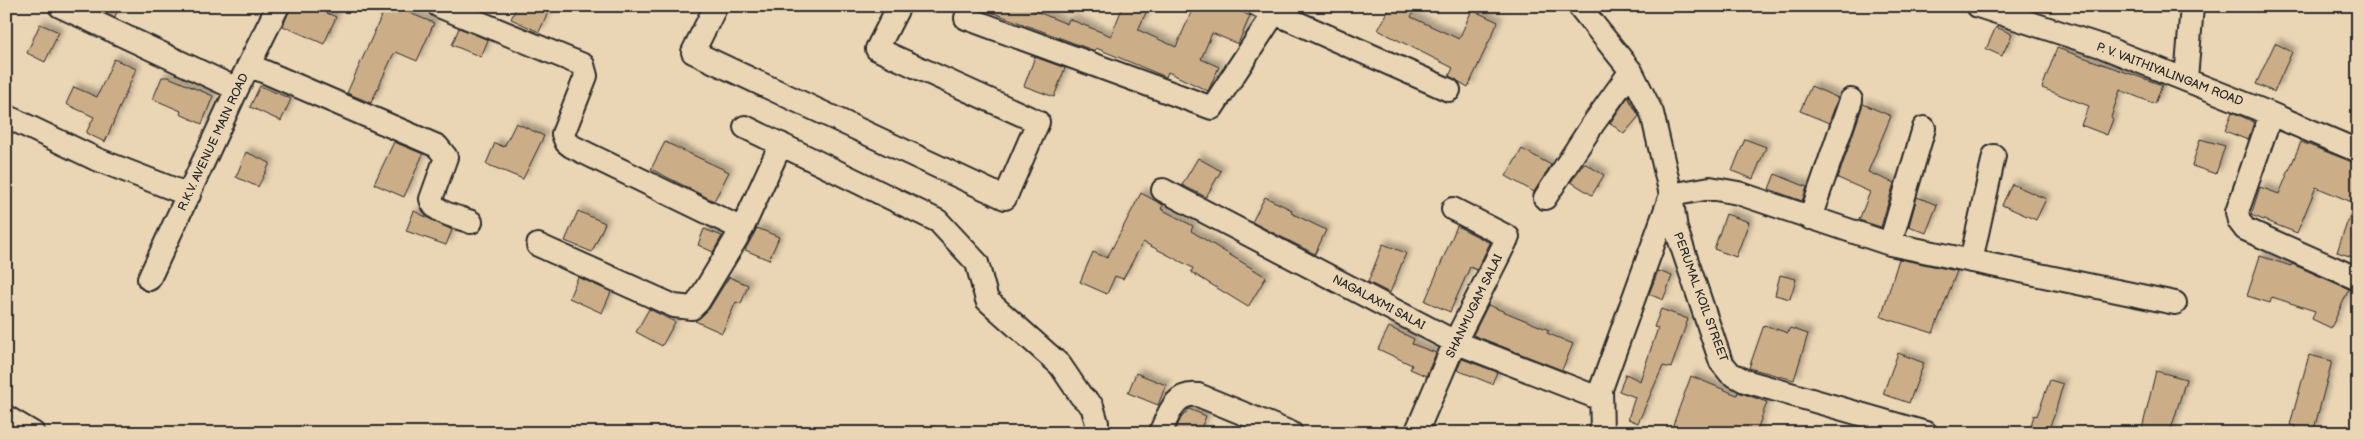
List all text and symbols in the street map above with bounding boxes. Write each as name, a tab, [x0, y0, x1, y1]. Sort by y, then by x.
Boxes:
street label: P. V. VAITHIYALINGAM ROAD	[2094, 40, 2246, 110]
street label: R.K.V. AVENUE MAIN ROAD	[175, 71, 252, 214]
street label: PERUMAL KOIL STREET	[1670, 230, 1731, 365]
street label: SHANMUGAM SALAI	[1443, 252, 1506, 361]
street label: NAGALAXMI SALAI	[1330, 272, 1428, 333]

